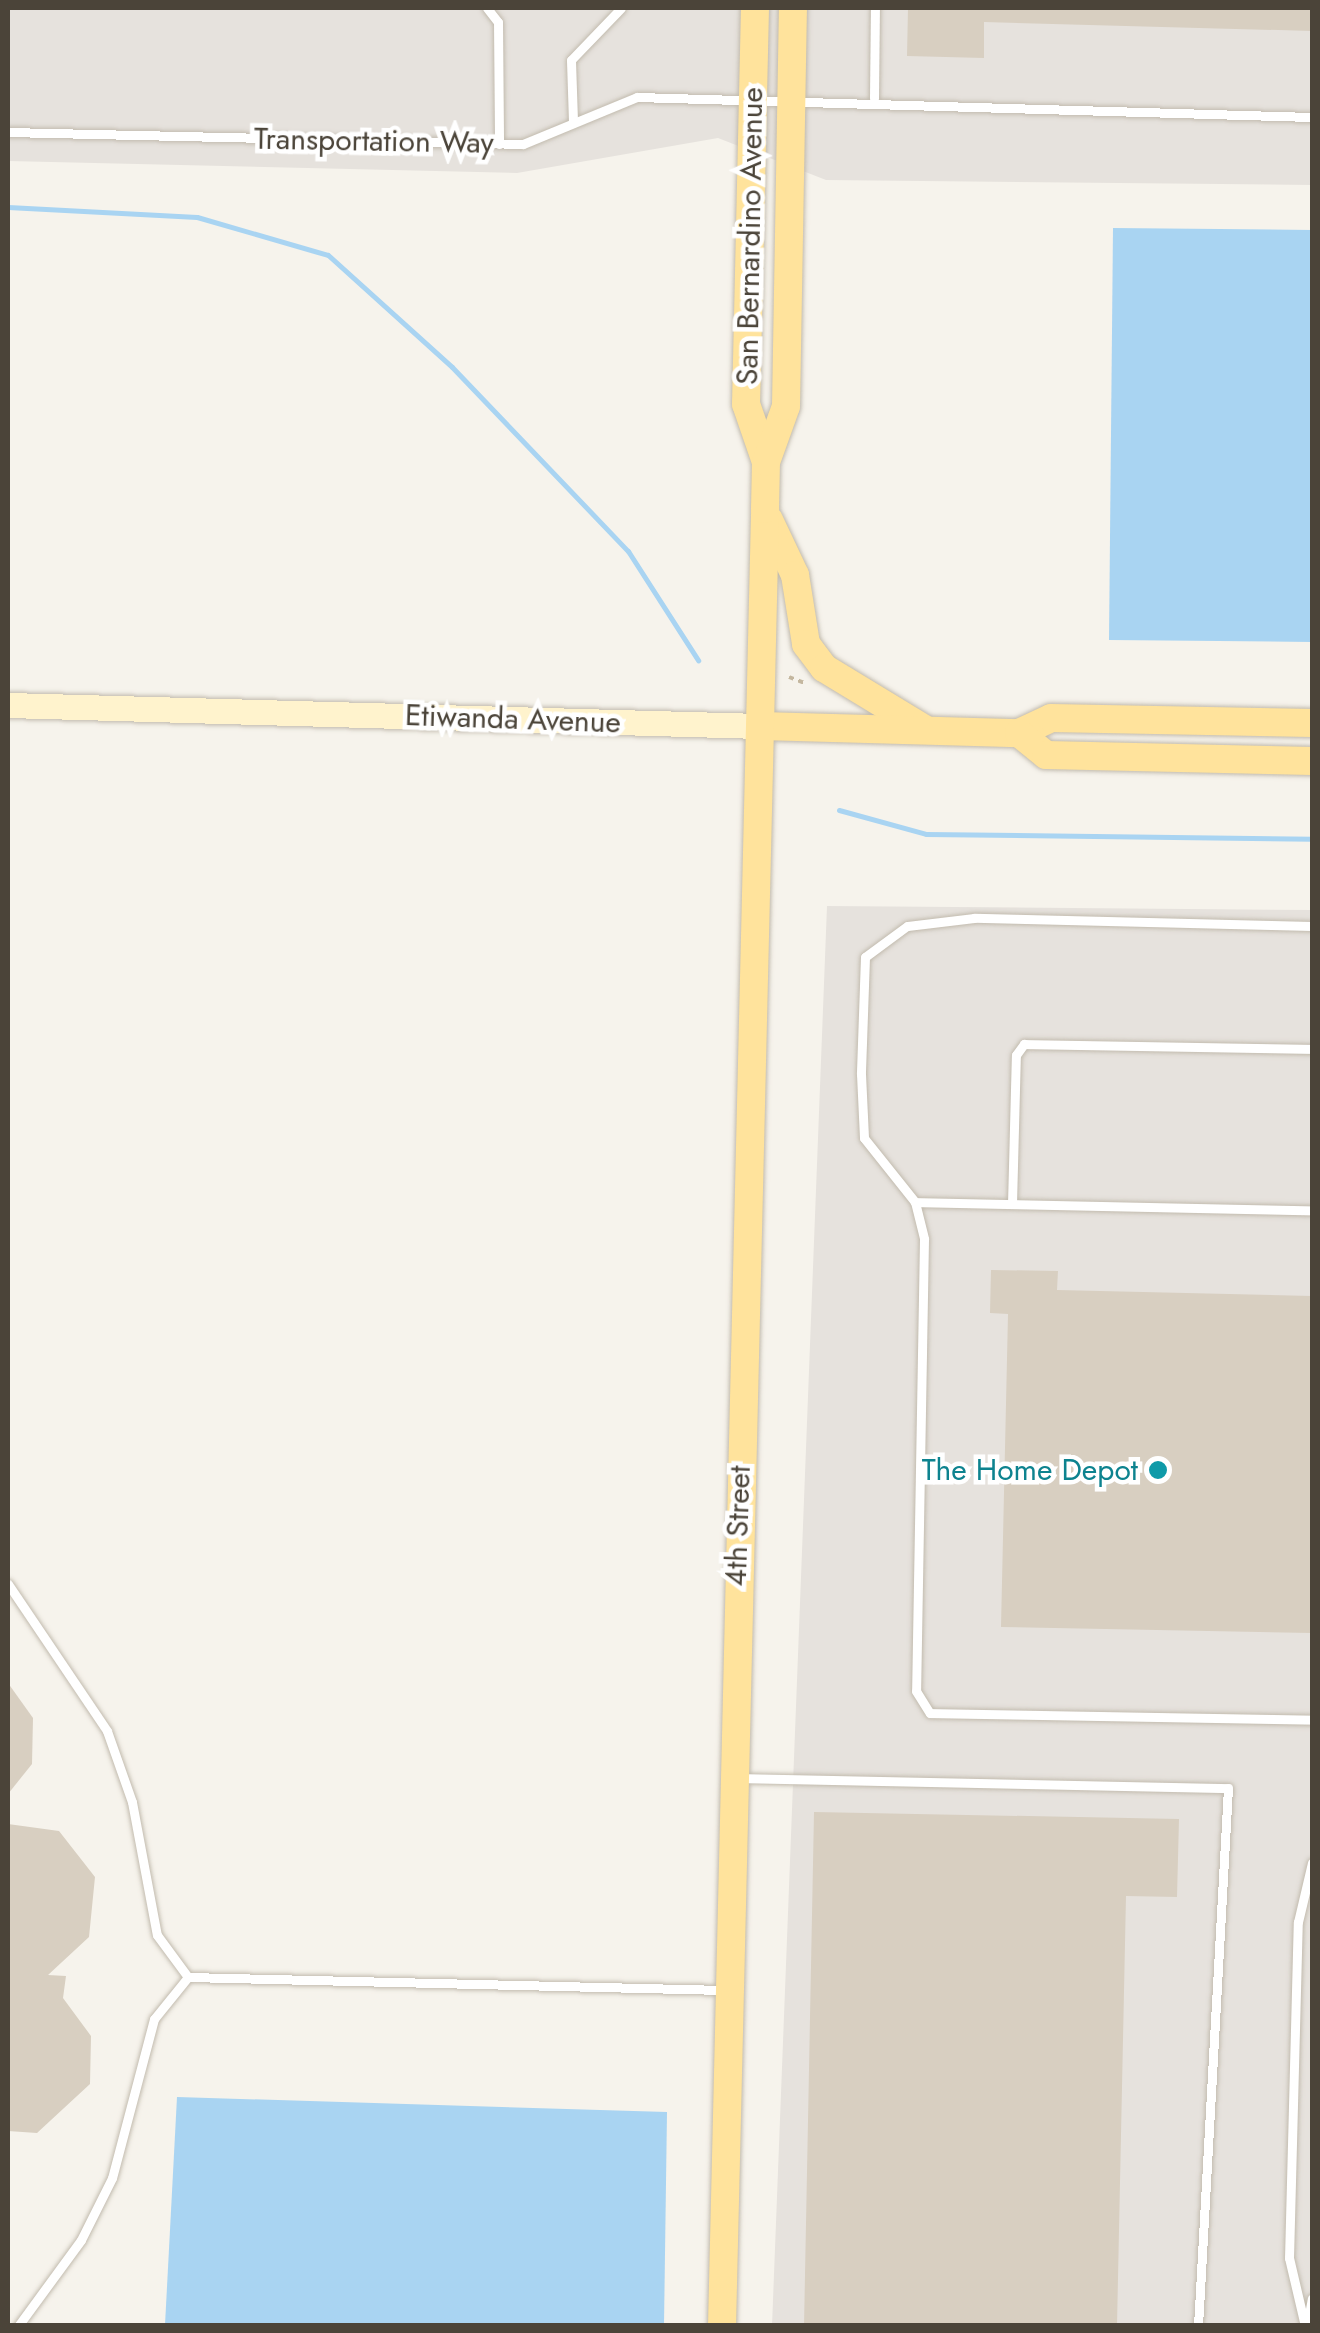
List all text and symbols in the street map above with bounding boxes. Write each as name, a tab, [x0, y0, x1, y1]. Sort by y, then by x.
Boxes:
street label: San Bernardino Avenue	[729, 87, 771, 385]
street label: Transportation Way	[254, 121, 494, 161]
street label: Etiwanda Avenue	[404, 697, 622, 741]
place label: The Home Depot	[922, 1452, 1138, 1488]
marker: The Home Depot	[1147, 1459, 1169, 1481]
street label: 4th Street	[718, 1465, 758, 1587]

